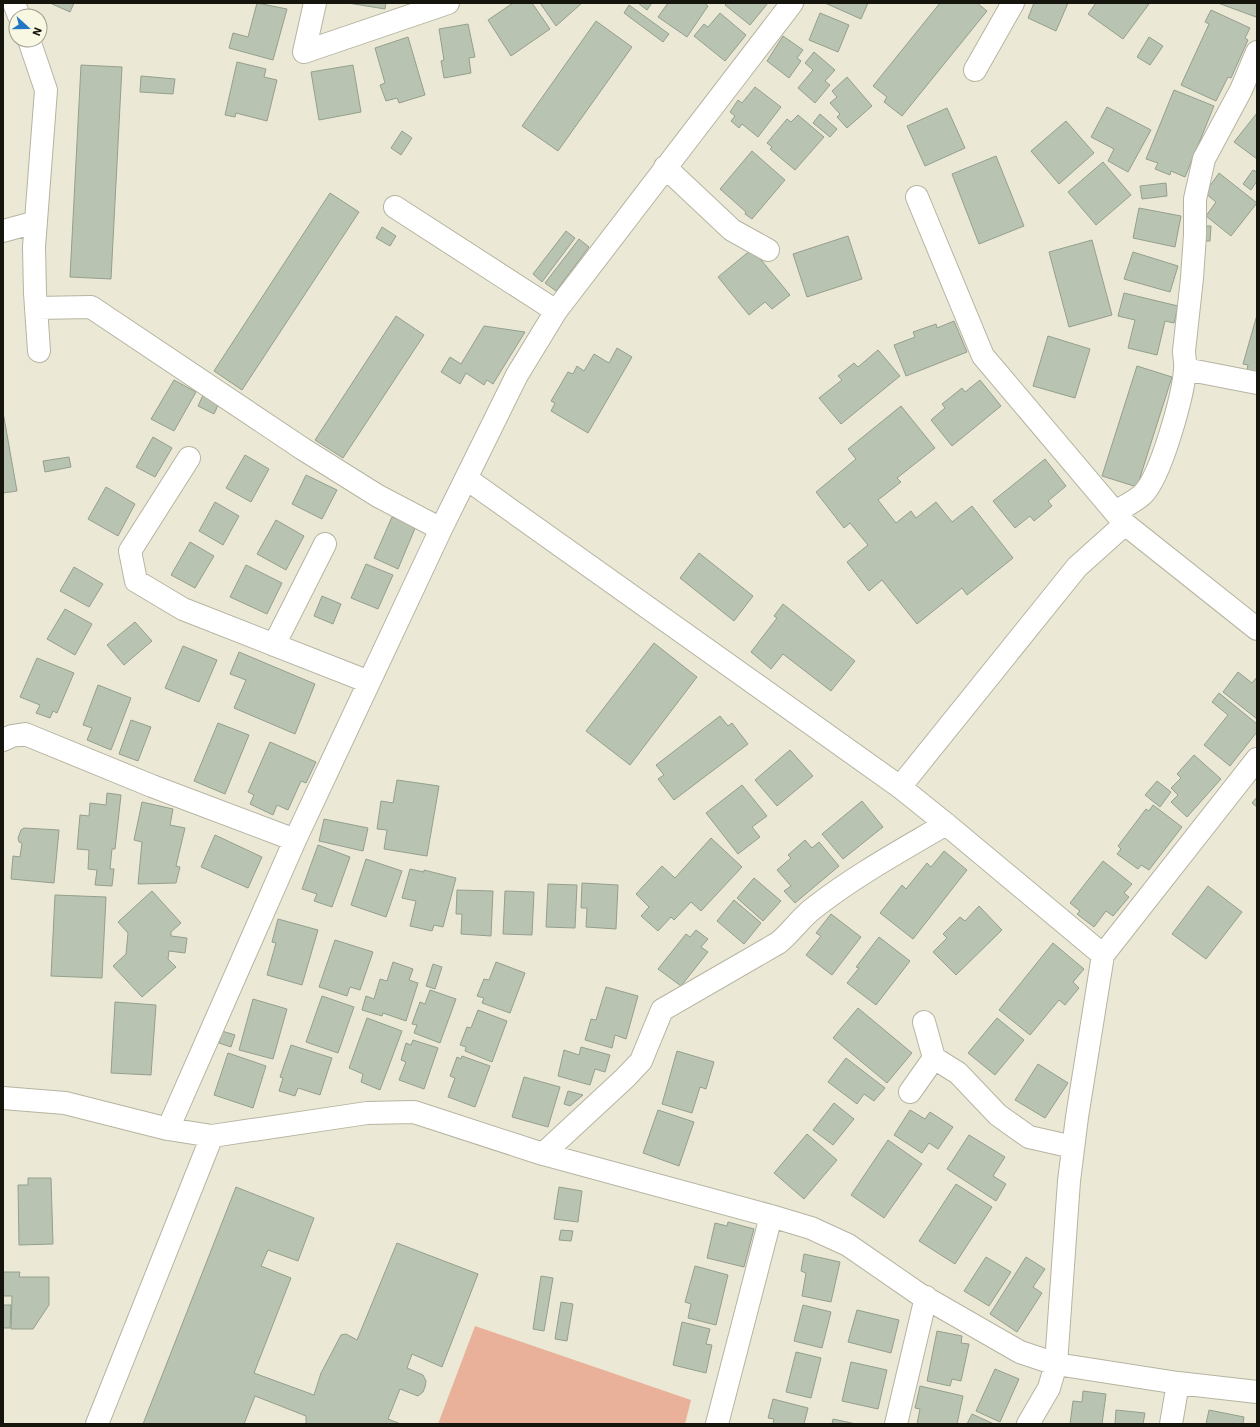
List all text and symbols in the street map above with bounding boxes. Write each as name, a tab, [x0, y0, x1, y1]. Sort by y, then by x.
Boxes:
north arrow	[8, 8, 48, 48]
text: N	[29, 25, 45, 38]

